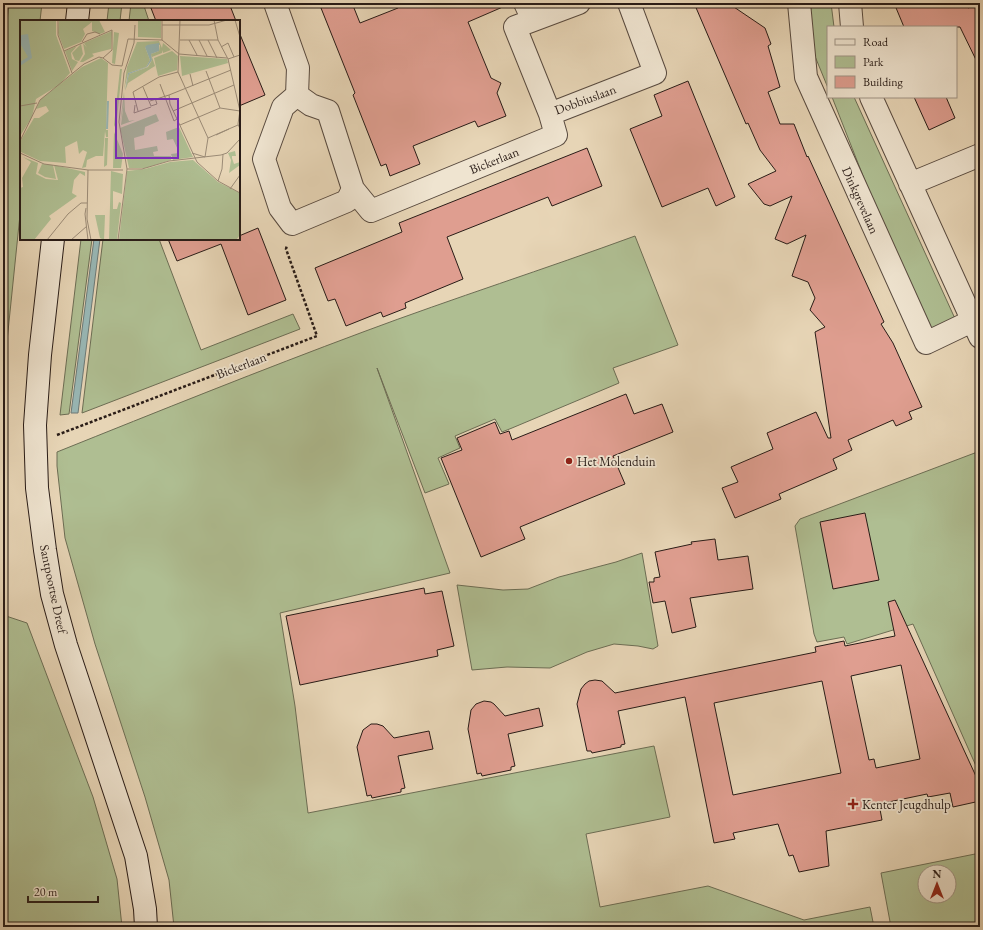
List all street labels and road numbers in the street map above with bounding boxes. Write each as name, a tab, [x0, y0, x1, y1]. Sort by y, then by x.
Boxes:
street label: Dobbiuslaan	[552, 80, 618, 118]
street label: Bickerlaan	[467, 143, 522, 178]
street label: Dinkgrevelaan	[838, 164, 883, 237]
street label: Bickerlaan	[214, 348, 269, 383]
street label: Santpoortse Dreef	[36, 543, 72, 637]

